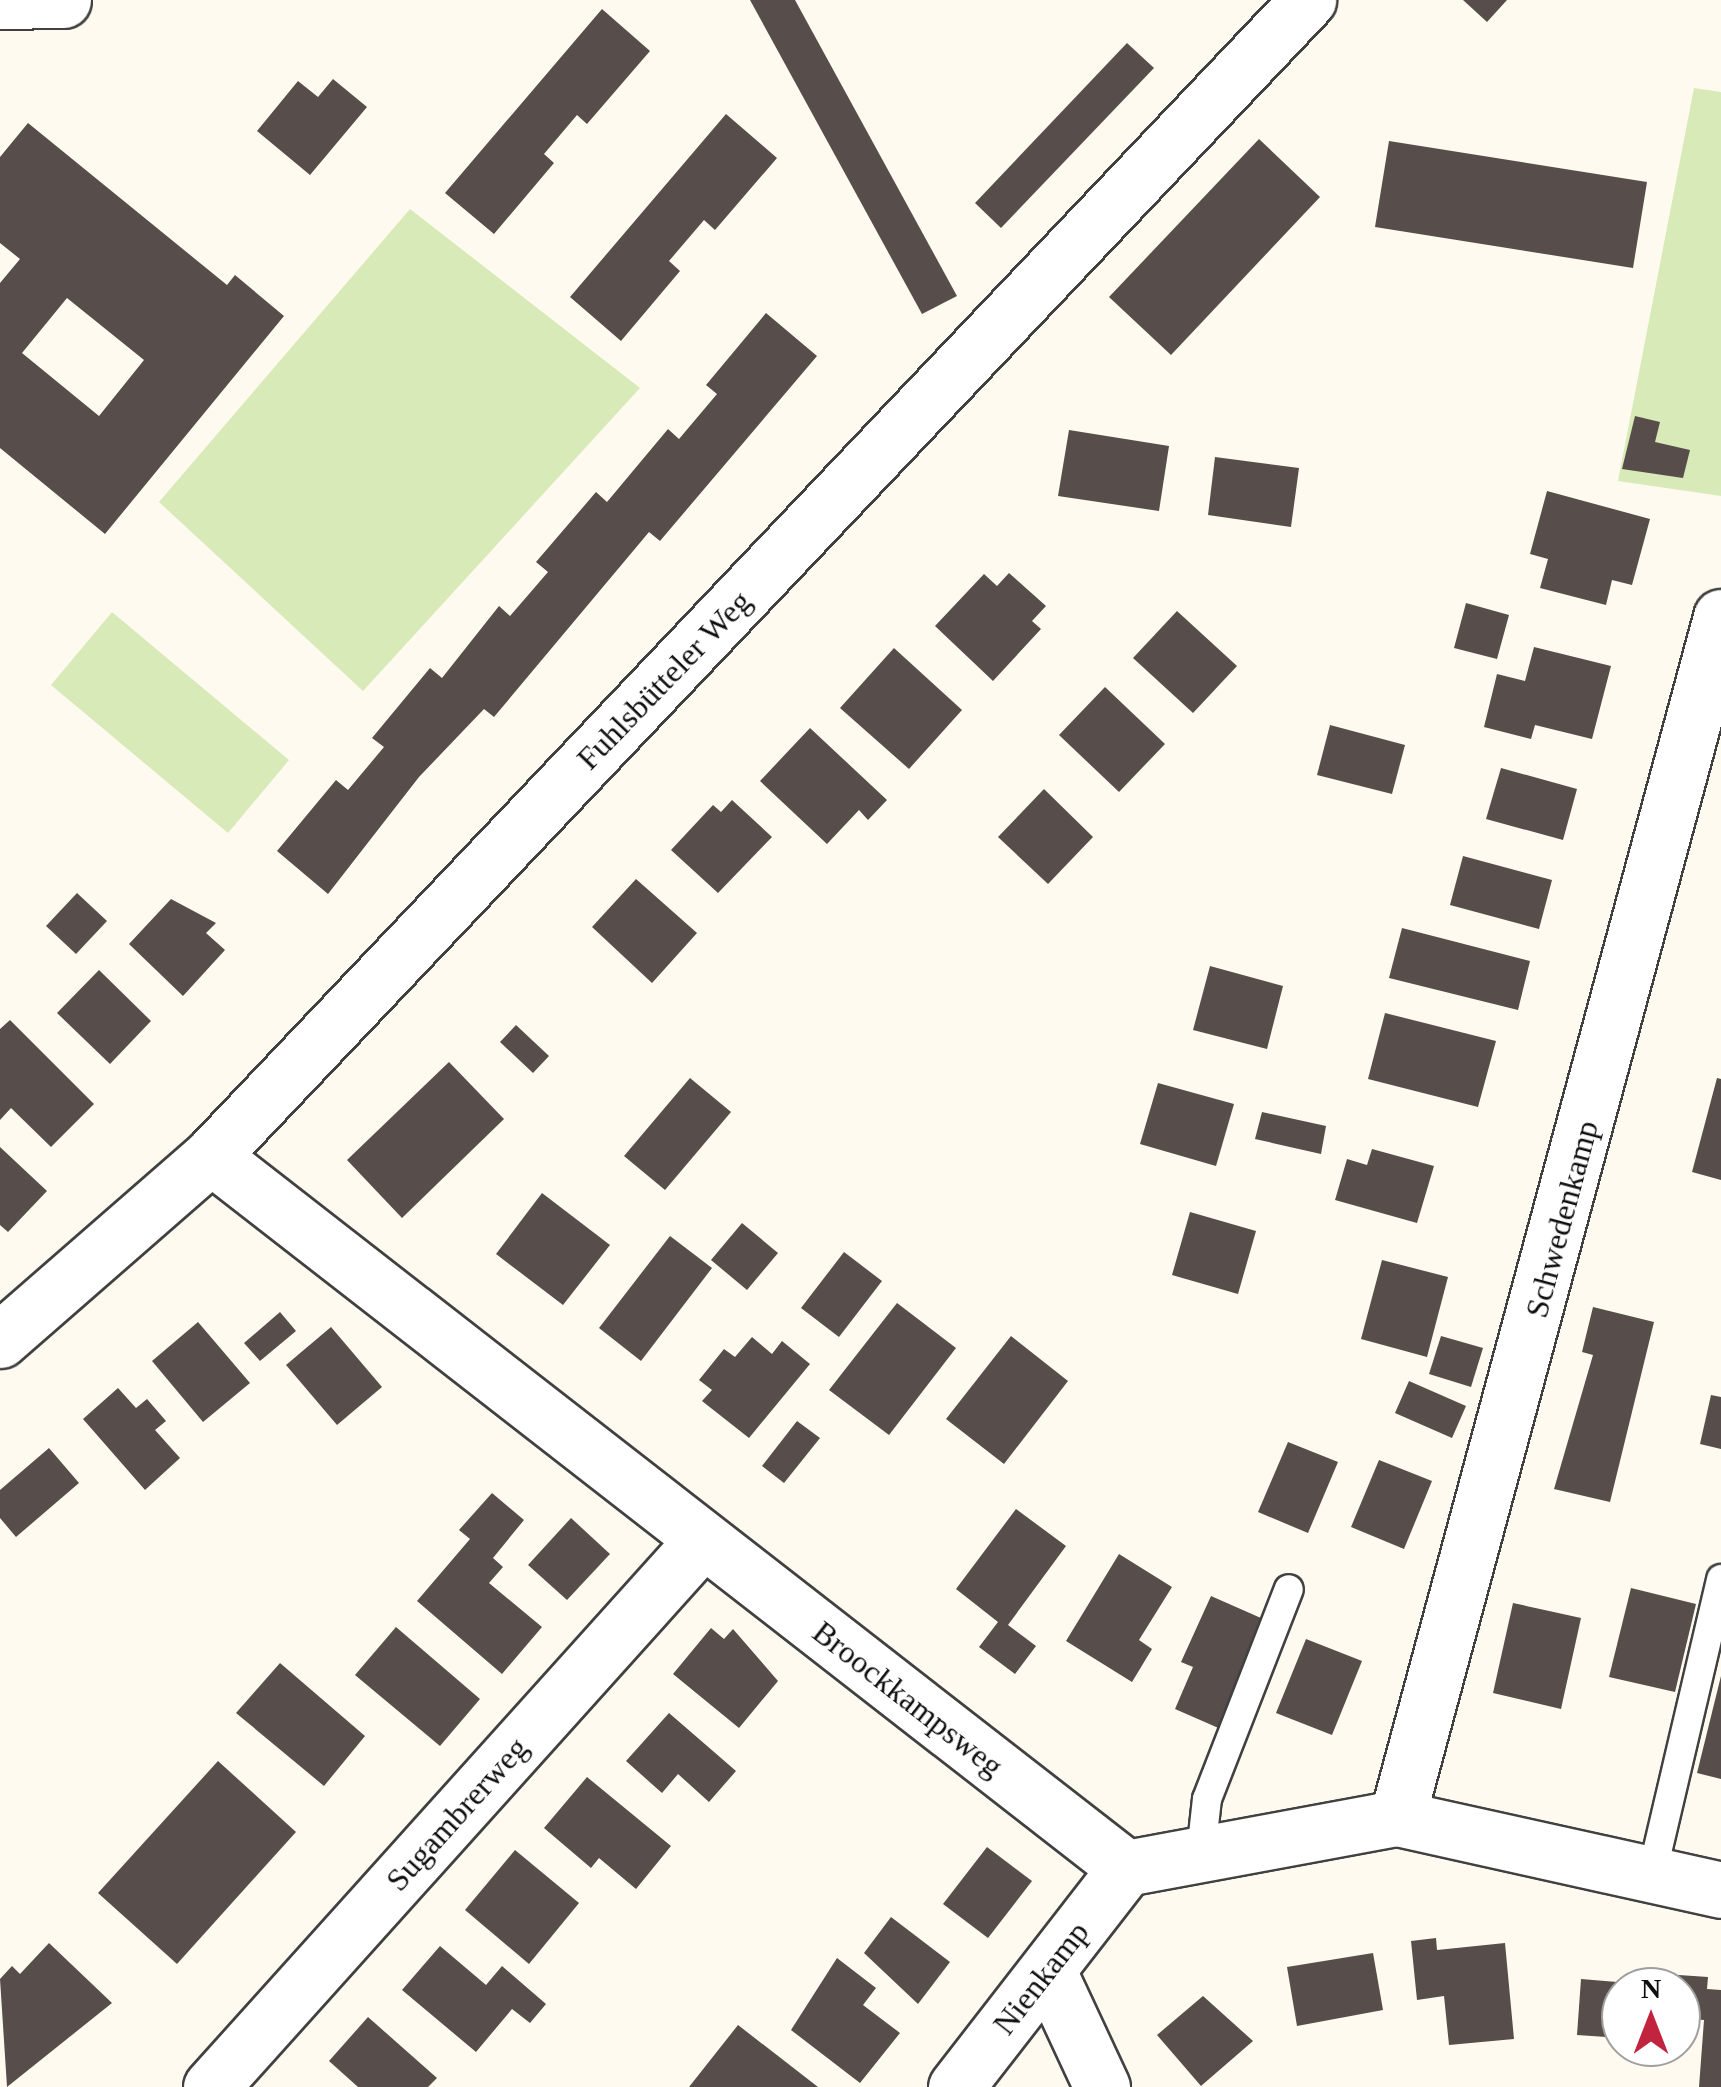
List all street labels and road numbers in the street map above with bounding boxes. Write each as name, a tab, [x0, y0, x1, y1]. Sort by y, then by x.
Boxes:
street label: Fuhlsbütteler Weg	[569, 582, 759, 778]
street label: Schwedenkamp	[1517, 1116, 1607, 1322]
street label: Broockkampsweg	[805, 1613, 1011, 1785]
street label: Sugambrerweg	[378, 1729, 536, 1899]
street label: Nienkamp	[985, 1914, 1097, 2042]

